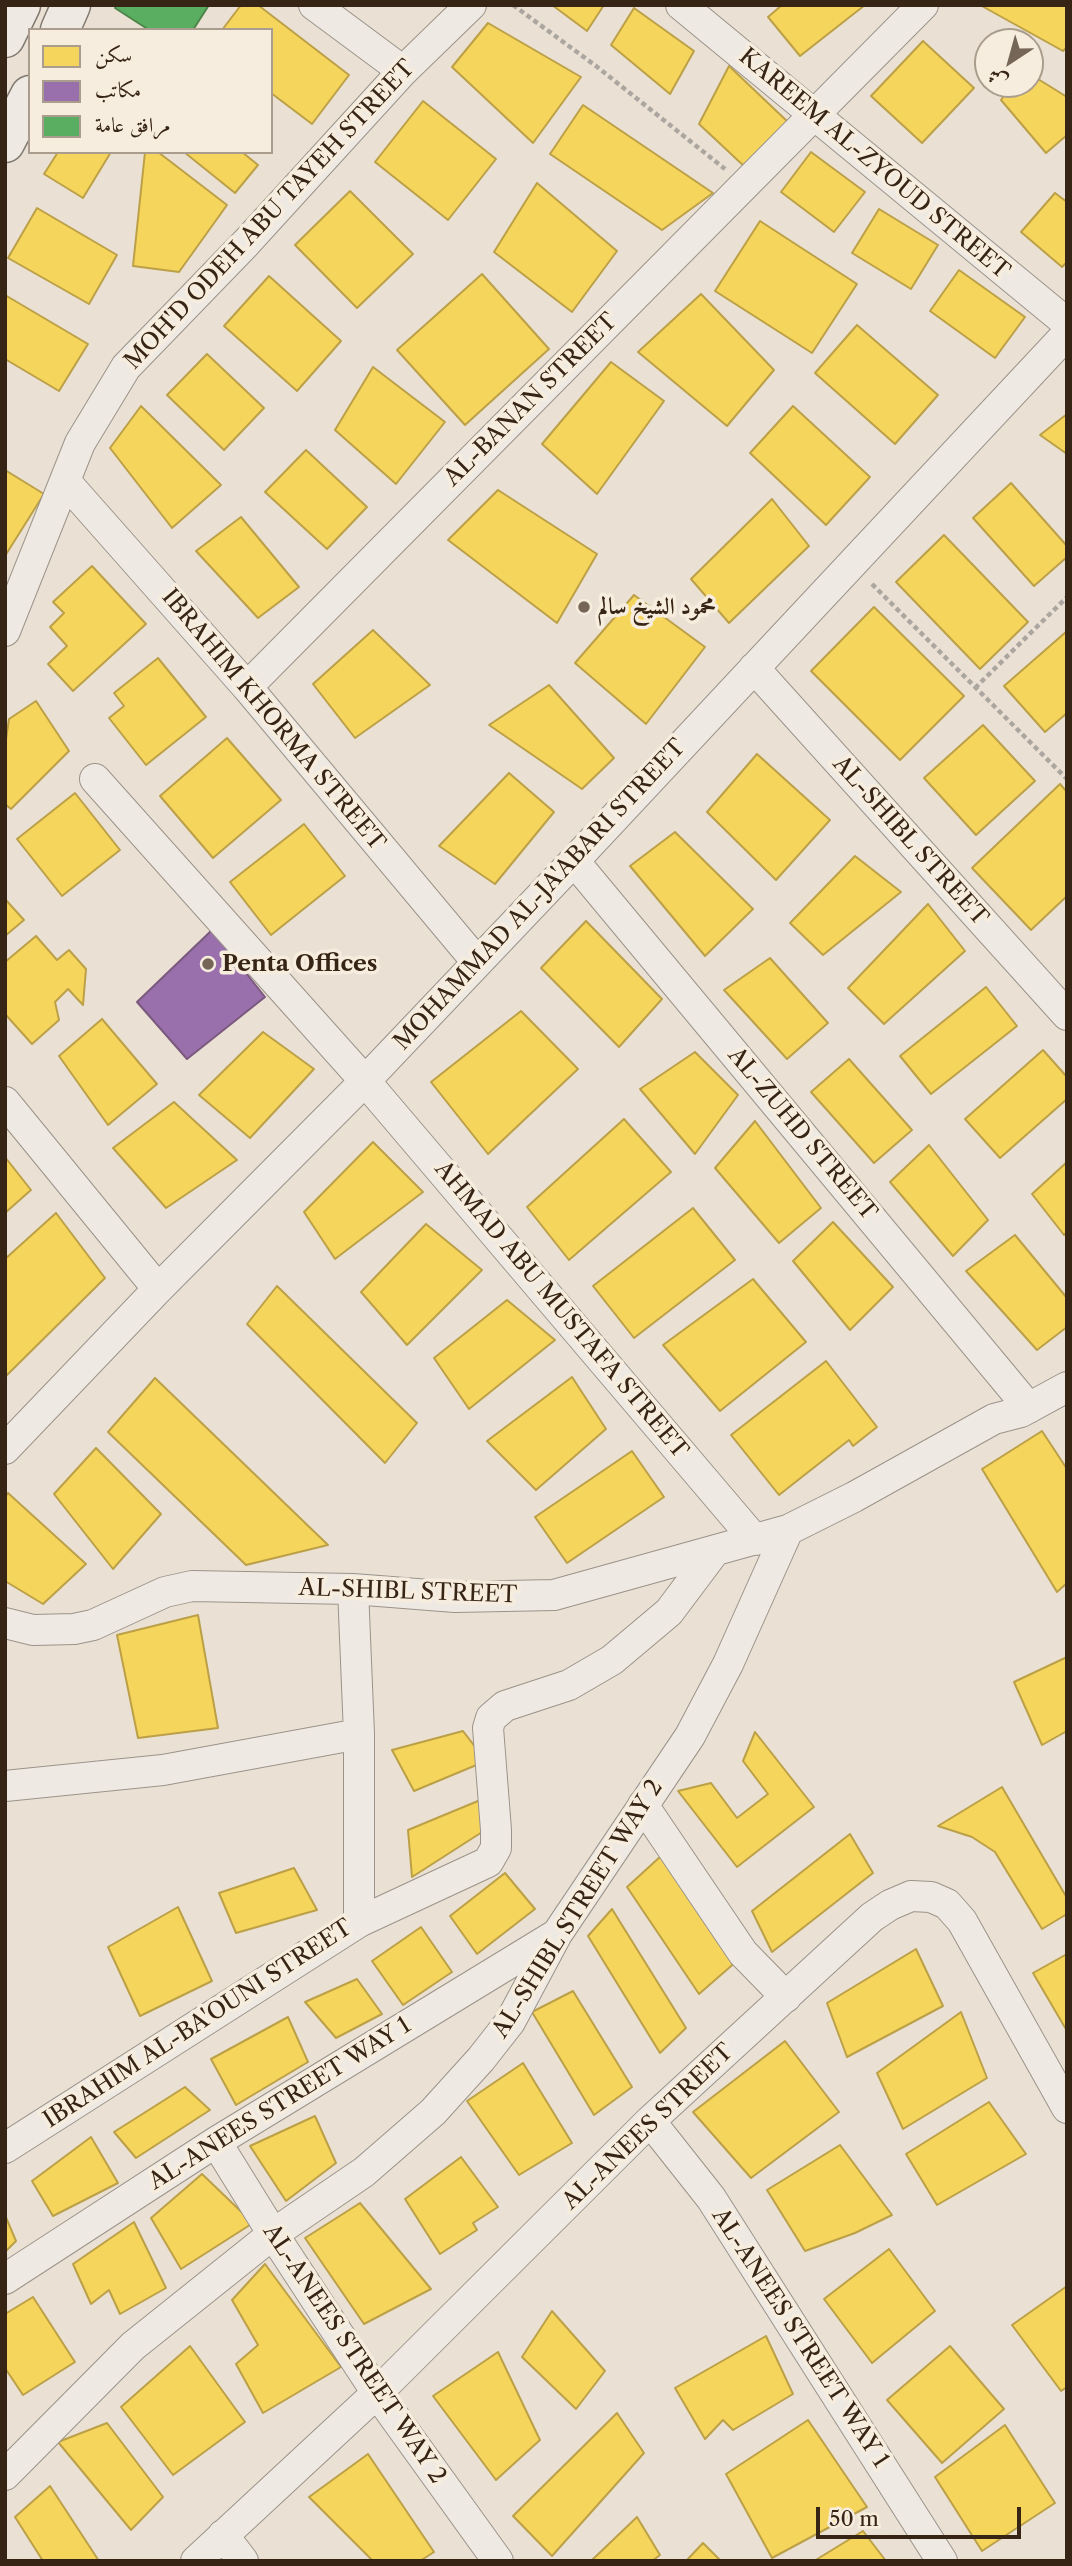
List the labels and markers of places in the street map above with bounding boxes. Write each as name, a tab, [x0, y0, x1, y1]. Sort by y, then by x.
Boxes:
place label: محمود الشيخ سالم	[598, 593, 715, 621]
marker: محمود الشيخ سالم	[576, 599, 592, 615]
place label: Penta Offices	[222, 950, 377, 978]
marker: Penta Offices	[200, 956, 216, 972]

